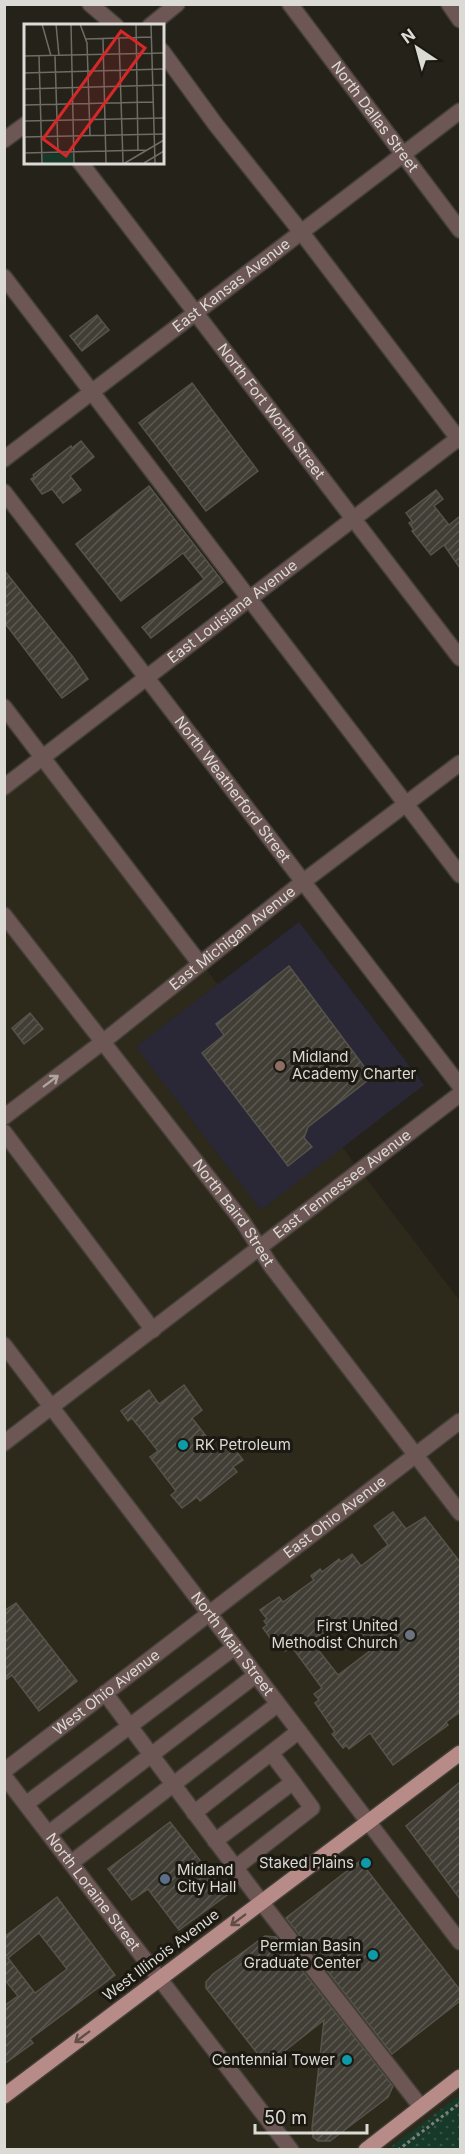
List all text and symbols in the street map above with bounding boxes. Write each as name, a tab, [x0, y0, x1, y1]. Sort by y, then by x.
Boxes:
north arrow	[387, 18, 447, 78]
inset map	[24, 24, 164, 164]
text: N	[397, 24, 419, 48]
street label: North Dallas Street	[327, 57, 423, 176]
street label: East Kansas Avenue	[168, 234, 294, 336]
street label: North Fort Worth Street	[213, 339, 329, 483]
street label: East Louisiana Avenue	[163, 555, 301, 667]
street label: North Weatherford Street	[171, 712, 295, 866]
street label: East Michigan Avenue	[165, 882, 299, 994]
place label: Midland Academy Charter	[292, 1047, 417, 1083]
marker: Midland Academy Charter	[273, 1059, 287, 1073]
one-way arrow	[43, 1075, 59, 1088]
street label: East Tennessee Avenue	[269, 1125, 415, 1242]
street label: North Baird Street	[189, 1155, 279, 1270]
place label: RK Petroleum	[195, 1435, 291, 1454]
marker: RK Petroleum	[176, 1438, 190, 1452]
street label: East Ohio Avenue	[279, 1471, 390, 1562]
street label: North Main Street	[187, 1588, 278, 1699]
place label: First United Methodist Church	[272, 1616, 398, 1652]
marker: First United Methodist Church	[403, 1628, 417, 1642]
street label: West Ohio Avenue	[49, 1645, 163, 1739]
street label: North Loraine Street	[42, 1829, 145, 1954]
place label: Staked Plains	[259, 1853, 354, 1872]
marker: Staked Plains	[359, 1856, 373, 1870]
place label: Midland City Hall	[177, 1860, 236, 1896]
marker: Midland City Hall	[158, 1872, 172, 1886]
street label: West Illinois Avenue	[99, 1905, 223, 2005]
one-way arrow	[231, 1914, 247, 1927]
place label: Permian Basin Graduate Center	[244, 1936, 361, 1972]
marker: Permian Basin Graduate Center	[366, 1948, 380, 1962]
one-way arrow	[75, 2031, 91, 2044]
place label: Centennial Tower	[212, 2050, 335, 2069]
marker: Centennial Tower	[340, 2053, 354, 2067]
scale bar	[255, 2097, 368, 2135]
text: 50 m	[264, 2107, 307, 2128]

